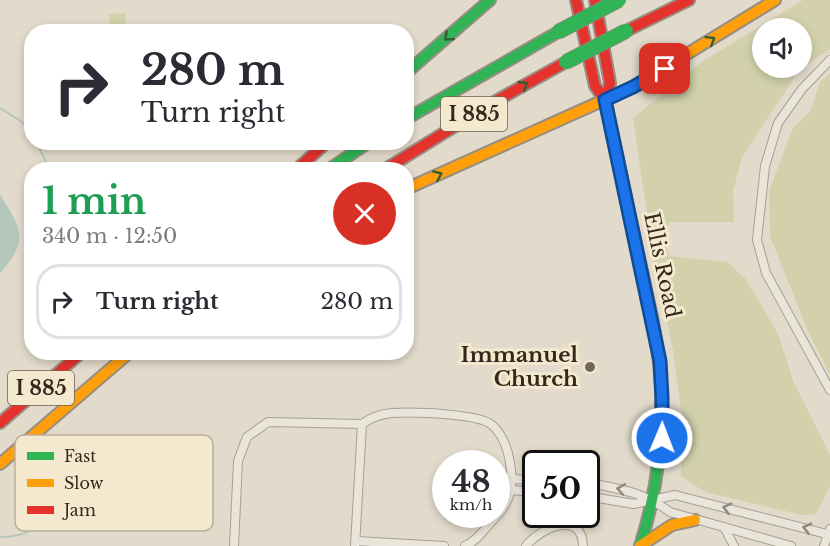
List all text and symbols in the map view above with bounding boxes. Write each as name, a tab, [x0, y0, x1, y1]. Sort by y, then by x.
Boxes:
map controls	[752, 18, 812, 78]
button: sound	[752, 18, 812, 78]
one-way arrow	[445, 30, 455, 41]
one-way arrow	[705, 35, 715, 47]
pin	[639, 43, 690, 94]
text: 280 m	[141, 44, 284, 96]
icon: right	[42, 48, 120, 126]
icon: arrive	[648, 52, 681, 85]
one-way arrow	[518, 81, 528, 92]
text: Turn right	[141, 96, 285, 129]
road number: I 885	[441, 97, 507, 131]
one-way arrow	[431, 170, 442, 182]
text: 1 min	[42, 179, 146, 224]
button: close	[333, 182, 396, 245]
street label: Ellis Road	[638, 210, 686, 320]
text: 340 m · 12:50	[42, 224, 177, 248]
icon: right	[45, 285, 78, 318]
text: Turn right	[96, 288, 218, 315]
text: 280 m	[320, 288, 393, 315]
place label: Immanuel Church	[461, 342, 579, 392]
marker: Immanuel Church	[583, 360, 597, 374]
road number: I 885	[8, 371, 74, 405]
position arrow	[630, 406, 694, 470]
legend	[15, 435, 213, 531]
text: Fast	[64, 446, 96, 466]
speed limit sign: 50	[522, 450, 600, 528]
text: 48	[452, 463, 490, 500]
text: Slow	[64, 473, 104, 493]
one-way arrow	[616, 483, 626, 496]
text: km/h	[450, 495, 492, 514]
text: Jam	[62, 500, 96, 520]
one-way arrow	[722, 503, 732, 516]
one-way arrow	[802, 523, 812, 536]

